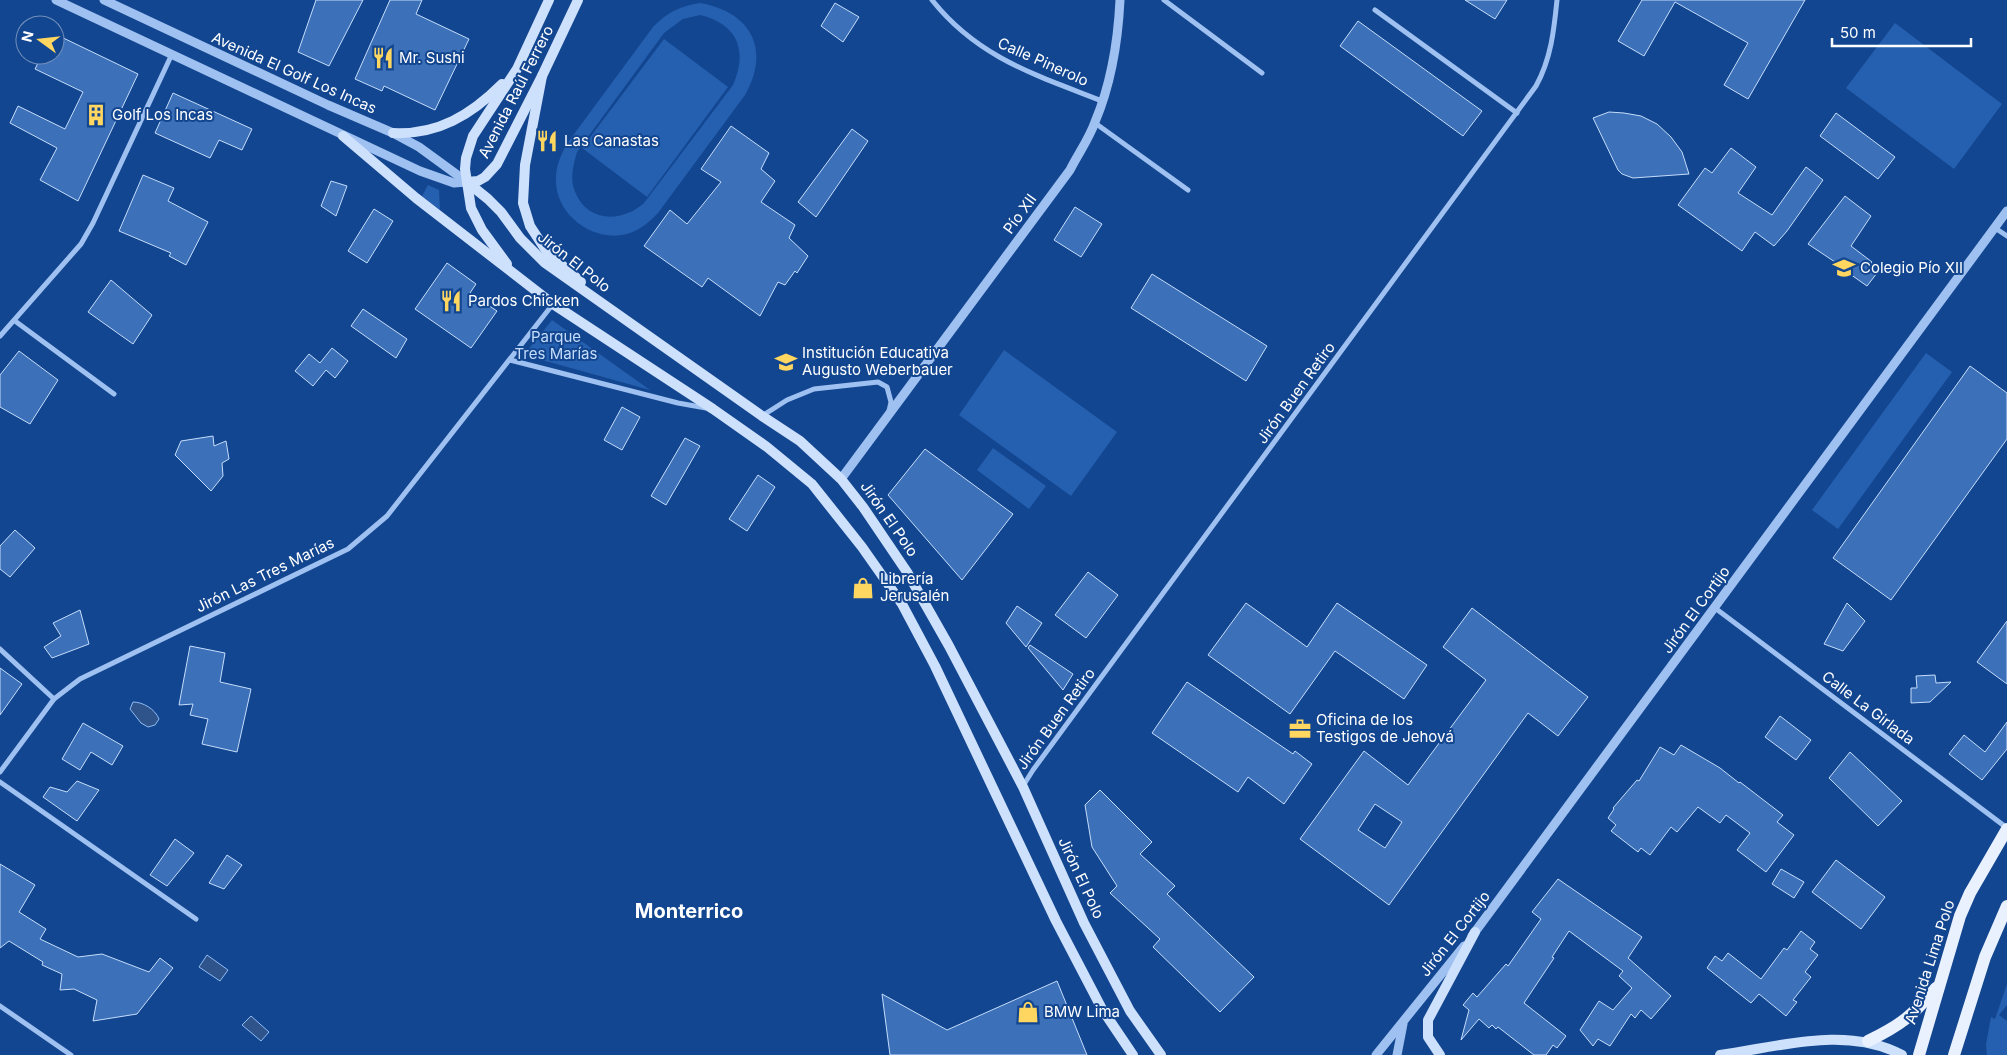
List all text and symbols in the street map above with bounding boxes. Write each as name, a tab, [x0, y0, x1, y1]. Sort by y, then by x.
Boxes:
north arrow	[15, 15, 65, 65]
scale bar	[1832, 15, 1971, 47]
street label: Avenida Raúl Ferrero	[474, 22, 557, 161]
text: 50 m	[1840, 23, 1876, 42]
street label: Avenida El Golf Los Incas	[209, 28, 380, 118]
text: N	[17, 29, 37, 44]
street label: Calle Pinerolo	[995, 33, 1092, 90]
restaurant icon: Mr. Sushi	[370, 45, 396, 71]
place label: Mr. Sushi	[399, 48, 465, 67]
building icon: Golf Los Incas	[83, 102, 109, 128]
place label: Golf Los Incas	[112, 105, 213, 124]
restaurant icon: Las Canastas	[534, 128, 560, 154]
place label: Las Canastas	[564, 131, 659, 150]
street label: Pío XII	[999, 190, 1040, 237]
street label: Jirón El Polo	[534, 227, 615, 296]
school or university icon: Colegio Pío XII	[1831, 255, 1857, 281]
place label: Colegio Pío XII	[1860, 258, 1963, 277]
restaurant icon: Pardos Chicken	[438, 288, 464, 314]
place label: Pardos Chicken	[468, 291, 579, 310]
park label: Parque Tres Marías	[515, 327, 598, 363]
street label: Jirón Buen Retiro	[1252, 338, 1339, 447]
place label: Institución Educativa Augusto Weberbauer	[802, 343, 953, 379]
school or university icon: Institución Educativa Augusto Weberbauer	[773, 349, 799, 375]
street label: Jirón El Polo	[856, 477, 922, 560]
street label: Jirón Las Tres Marías	[192, 533, 337, 616]
street label: Jirón El Cortijo	[1657, 562, 1734, 657]
place label: Librería Jerusalén	[880, 569, 949, 605]
shop icon: Librería Jerusalén	[850, 575, 876, 601]
street label: Jirón Buen Retiro	[1012, 664, 1099, 773]
street label: Calle La Girlada	[1818, 667, 1918, 749]
place label: Oficina de los Testigos de Jehová	[1316, 710, 1454, 746]
office icon: Oficina de los Testigos de Jehová	[1287, 716, 1313, 742]
street label: Jirón El Polo	[1054, 834, 1109, 922]
street label: Jirón El Cortijo	[1415, 887, 1494, 980]
street label: Avenida Lima Polo	[1900, 897, 1959, 1026]
district label: Monterrico	[635, 899, 743, 923]
shop icon: BMW Lima	[1015, 999, 1041, 1025]
place label: BMW Lima	[1044, 1002, 1120, 1021]

